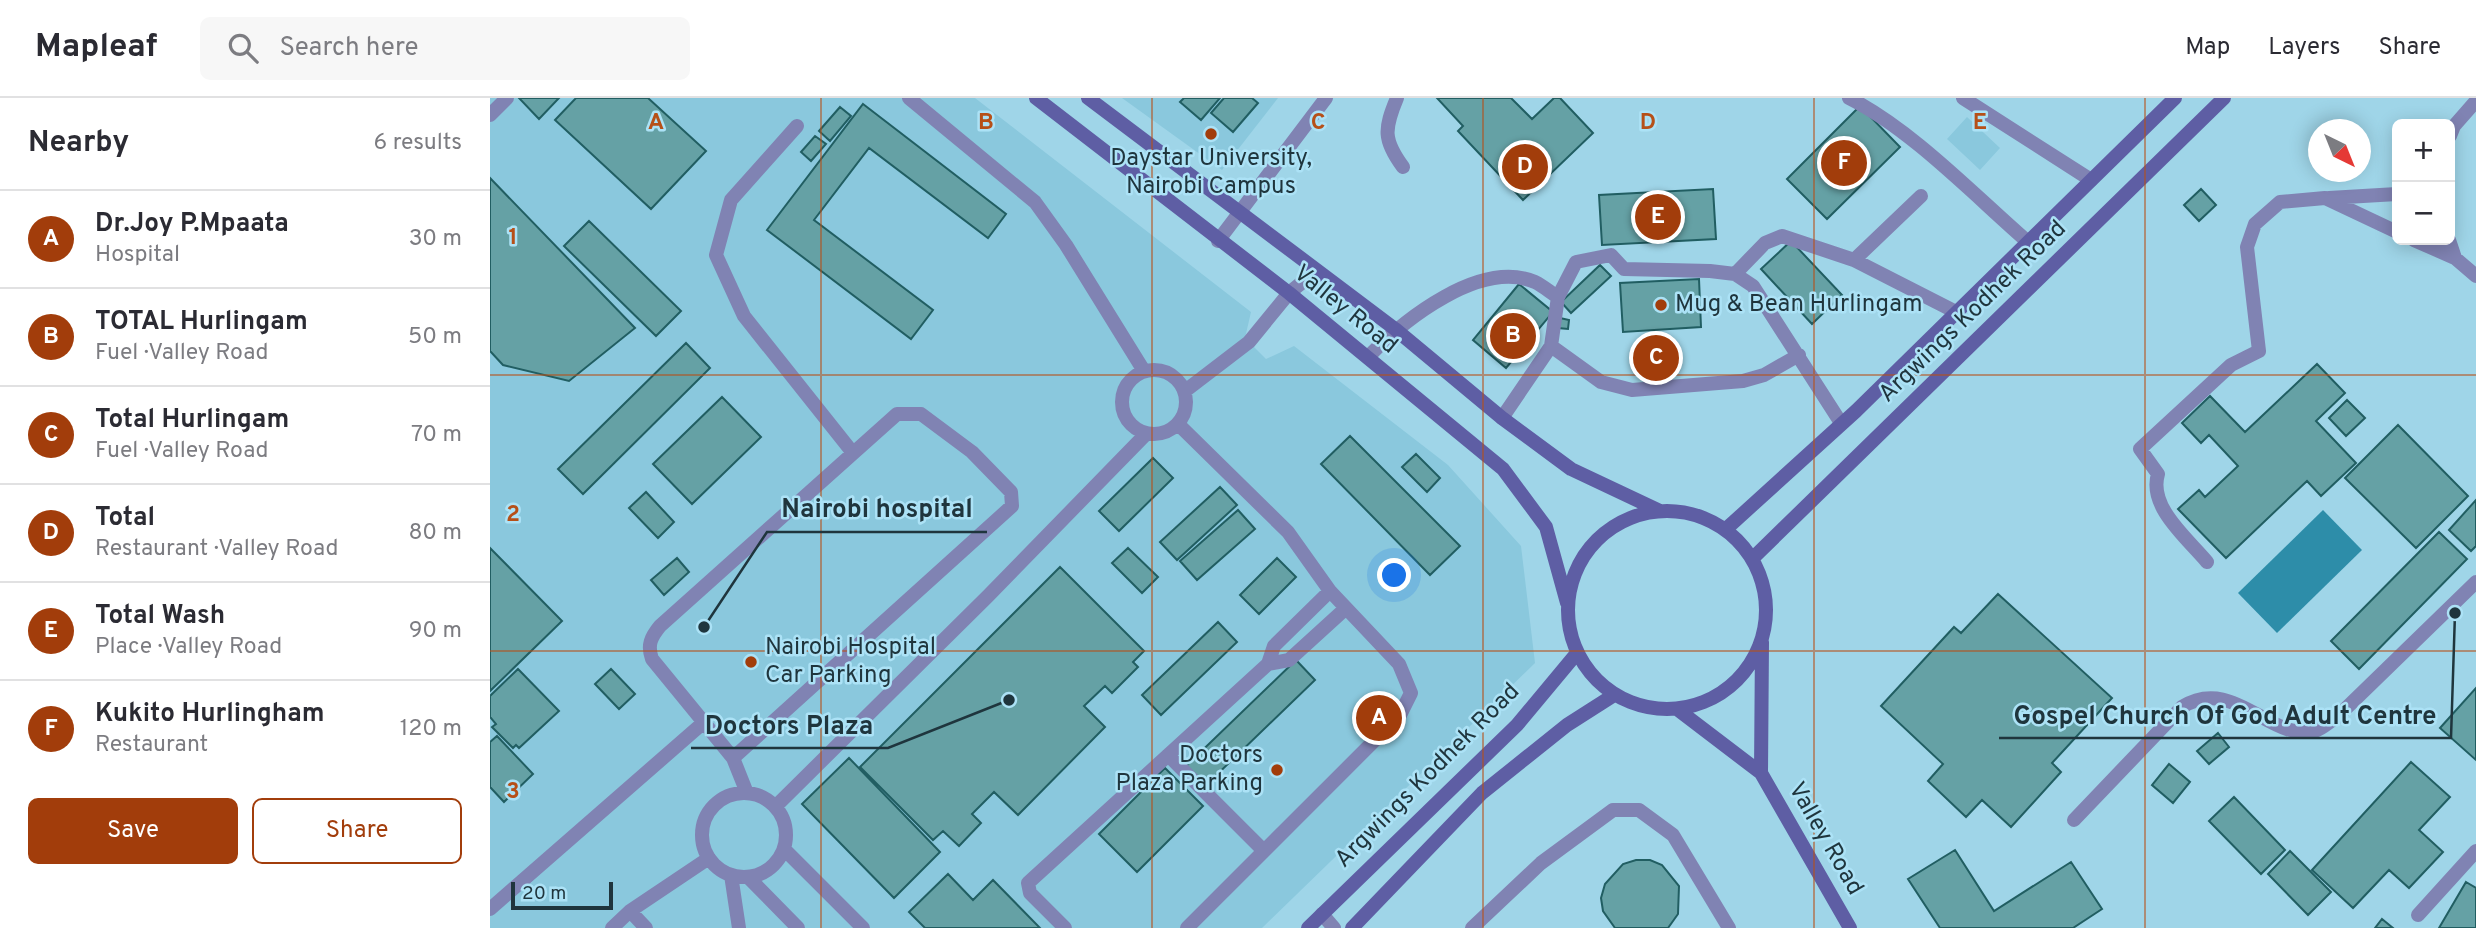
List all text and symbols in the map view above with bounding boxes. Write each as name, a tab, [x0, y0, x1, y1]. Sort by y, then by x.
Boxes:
search box	[200, 17, 690, 80]
text: Mapleaf	[35, 27, 158, 69]
icon: search	[224, 29, 262, 67]
text: Search here	[280, 32, 418, 65]
text: Map	[2185, 33, 2230, 63]
text: Layers	[2268, 33, 2340, 63]
text: Share	[2378, 33, 2441, 63]
text: A	[648, 109, 664, 138]
text: B	[978, 109, 994, 138]
text: C	[1311, 109, 1325, 138]
text: D	[1640, 109, 1656, 138]
text: E	[1973, 109, 1987, 138]
north arrow	[2308, 119, 2371, 182]
map controls	[2392, 119, 2455, 245]
button: +	[2392, 119, 2455, 182]
text: Nearby	[28, 125, 129, 162]
marker: Daystar University, Nairobi Campus	[1203, 126, 1219, 142]
text: 6 results	[374, 129, 462, 158]
pin: F	[1821, 137, 1867, 189]
pin: D	[1502, 141, 1548, 193]
place label: Daystar University, Nairobi Campus	[1110, 144, 1312, 202]
button: −	[2392, 182, 2455, 245]
pin: E	[1635, 191, 1681, 243]
text: Dr.Joy P.Mpaata	[95, 208, 289, 241]
street label: Argwings Kodhek Road	[1873, 215, 2073, 409]
text: 1	[508, 224, 518, 253]
text: A	[43, 225, 59, 254]
text: 30 m	[409, 225, 462, 254]
text: Hospital	[95, 241, 180, 270]
street label: Valley Road	[1287, 259, 1403, 361]
place label: Mug & Bean Hurlingam	[1675, 290, 1922, 320]
marker: Mug & Bean Hurlingam	[1653, 297, 1669, 313]
text: TOTAL Hurlingam	[95, 306, 308, 339]
pin: B	[1490, 310, 1536, 362]
text: B	[43, 323, 59, 352]
text: 50 m	[408, 323, 462, 352]
pin: C	[1633, 332, 1679, 384]
text: Fuel · Valley Road	[95, 339, 269, 368]
text: Total Hurlingam	[95, 404, 289, 437]
text: C	[44, 421, 58, 450]
text: 70 m	[411, 421, 462, 450]
text: Fuel · Valley Road	[95, 437, 269, 466]
callout: Nairobi hospital	[767, 485, 987, 532]
text: Nairobi hospital	[781, 494, 973, 527]
text: 2	[506, 501, 520, 530]
text: Total	[95, 502, 155, 535]
text: D	[43, 519, 59, 548]
text: 80 m	[409, 519, 462, 548]
text: Restaurant · Valley Road	[95, 535, 338, 564]
your location	[1377, 558, 1411, 592]
text: Total Wash	[95, 600, 225, 633]
text: E	[44, 617, 58, 646]
text: 90 m	[409, 617, 462, 646]
text: Place · Valley Road	[95, 633, 282, 662]
place label: Nairobi Hospital Car Parking	[765, 633, 936, 691]
marker: Nairobi Hospital Car Parking	[743, 654, 759, 670]
street label: Argwings Kodhek Road	[1330, 678, 1526, 874]
callout: Gospel Church Of God Adult Centre	[1999, 691, 2451, 738]
pin: A	[1356, 692, 1402, 744]
text: Kukito Hurlingham	[95, 698, 325, 731]
callout: Doctors Plaza	[691, 701, 888, 748]
text: Gospel Church Of God Adult Centre	[2014, 701, 2436, 734]
text: Doctors Plaza	[705, 711, 873, 744]
text: F	[44, 715, 58, 744]
text: 120 m	[400, 715, 462, 744]
text: Restaurant	[95, 731, 208, 760]
place label: Doctors Plaza Parking	[1116, 741, 1263, 799]
marker: Doctors Plaza Parking	[1269, 762, 1285, 778]
street label: Valley Road	[1781, 777, 1869, 901]
text: 3	[506, 778, 520, 807]
button: Save	[28, 798, 238, 864]
button: Share	[252, 798, 462, 864]
scale bar	[511, 879, 612, 911]
text: 20 m	[522, 882, 566, 906]

